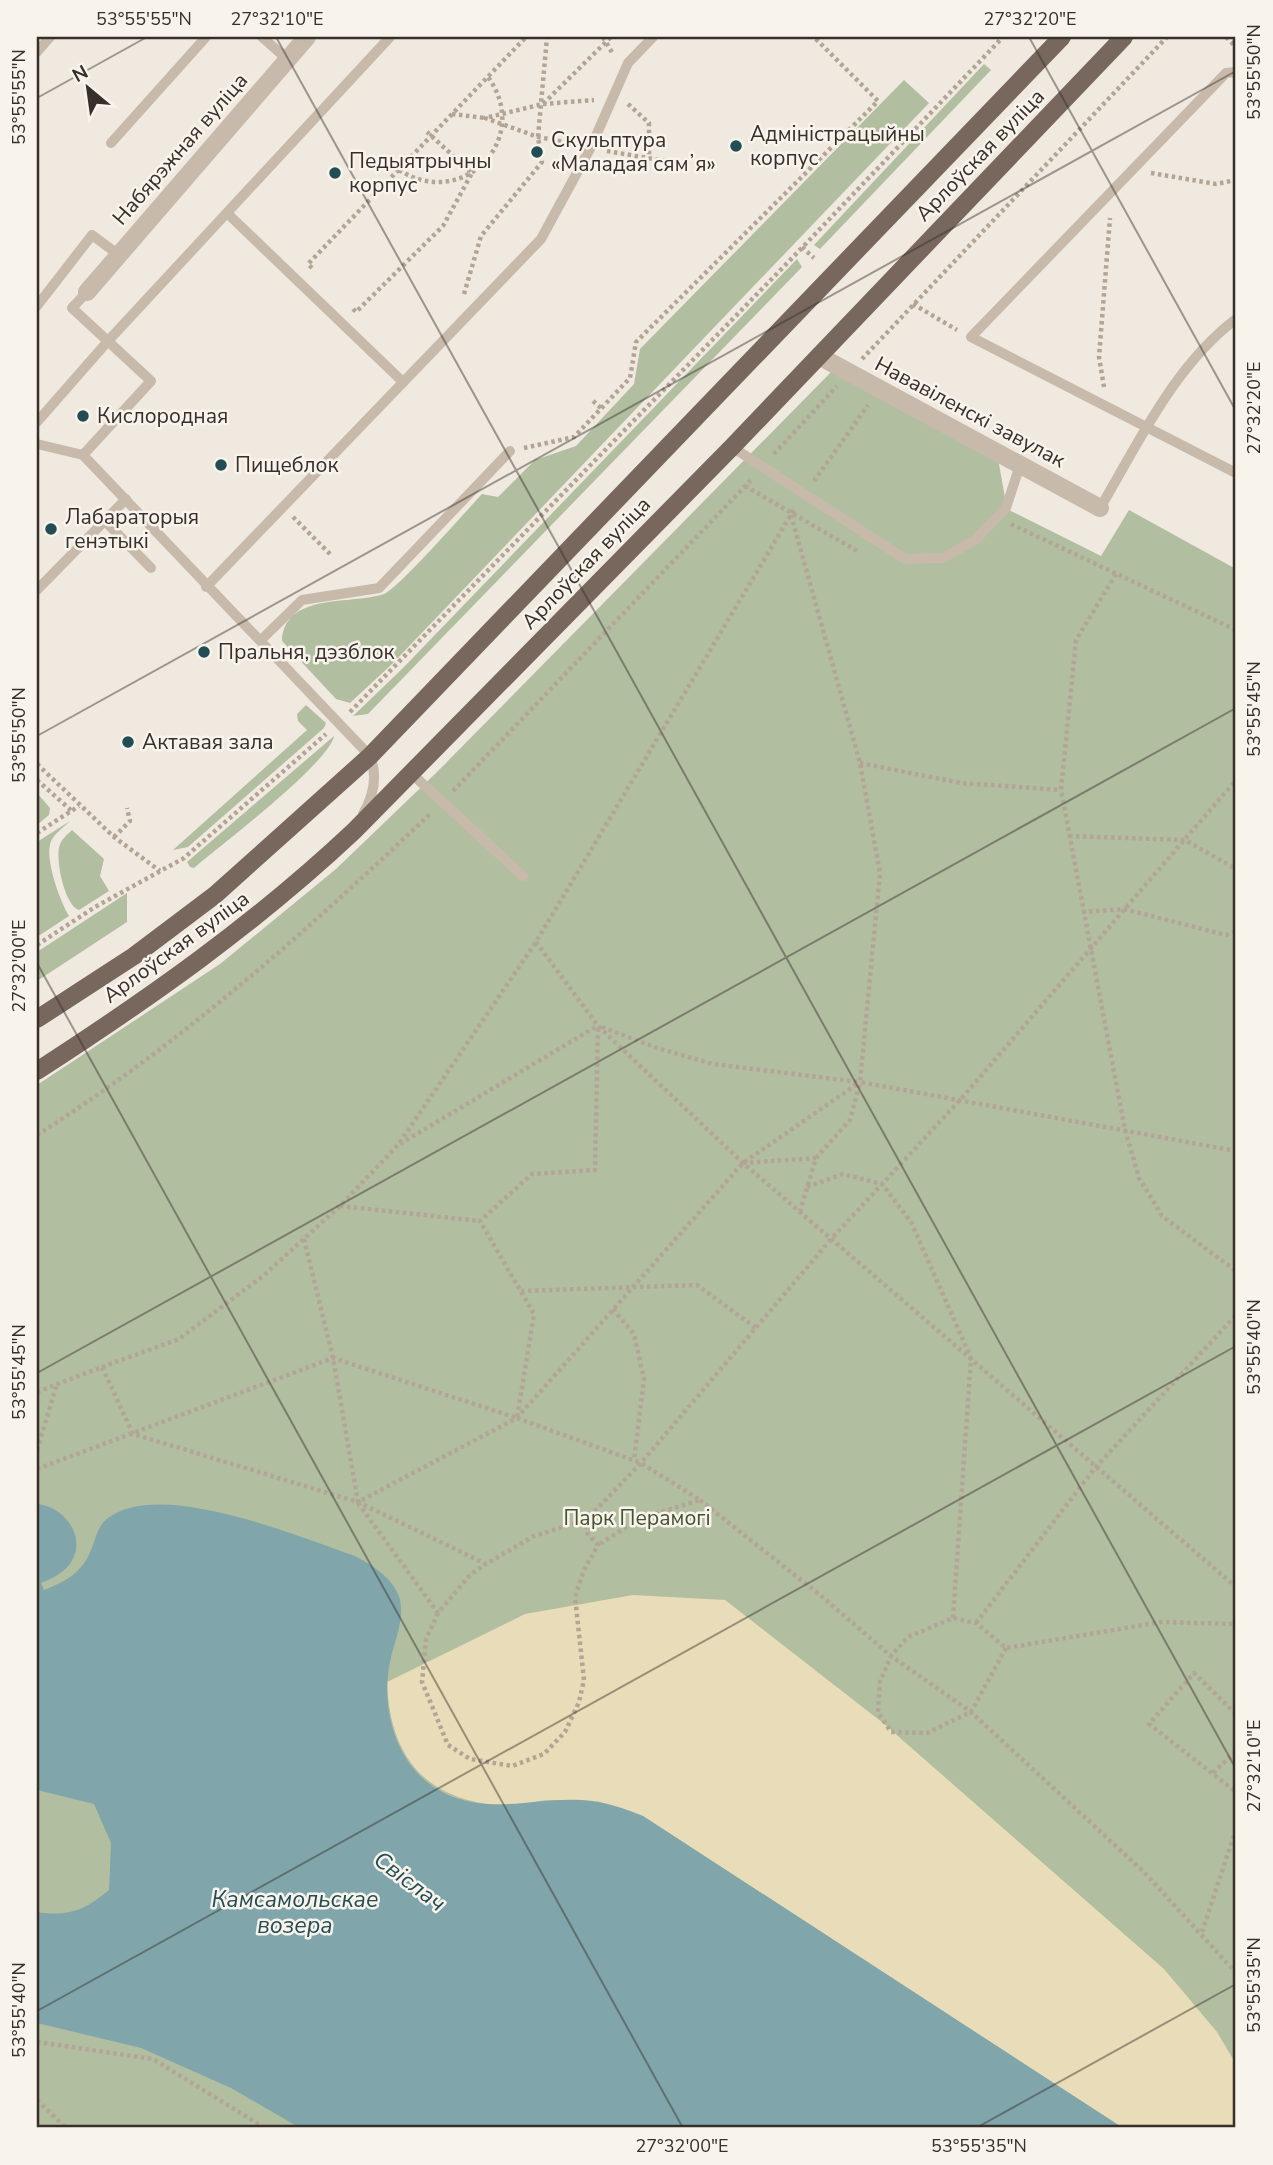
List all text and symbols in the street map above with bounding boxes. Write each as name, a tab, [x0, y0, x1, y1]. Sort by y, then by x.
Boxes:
text: 53°55'55"N	[96, 7, 192, 31]
text: 27°32'10"E	[231, 7, 324, 31]
text: 27°32'20"E	[984, 7, 1077, 31]
text: 53°55'50"N	[1242, 24, 1266, 120]
text: 53°55'55"N	[7, 49, 31, 145]
north arrow	[52, 52, 122, 122]
text: N	[68, 59, 93, 89]
street label: Набярэжная вуліца	[106, 67, 254, 231]
street label: Арлоўская вуліца	[909, 83, 1051, 227]
place label: Адміністрацыйны корпус	[750, 120, 925, 172]
place label: Скульптура «Маладая сямʼя»	[551, 126, 716, 178]
marker: Адміністрацыйны корпус	[728, 138, 744, 154]
marker: Скульптура «Маладая сямʼя»	[529, 144, 545, 160]
place label: Педыятрычны корпус	[349, 147, 492, 199]
marker: Педыятрычны корпус	[327, 165, 343, 181]
street label: Нававіленскі завулак	[870, 350, 1071, 475]
text: 27°32'20"E	[1242, 362, 1266, 455]
place label: Кислородная	[97, 402, 228, 430]
marker: Кислородная	[75, 408, 91, 424]
place label: Пищеблок	[235, 451, 339, 479]
marker: Пищеблок	[213, 457, 229, 473]
street label: Арлоўская вуліца	[515, 491, 657, 635]
place label: Лабараторыя генэтыкі	[65, 503, 199, 555]
marker: Лабараторыя генэтыкі	[43, 521, 59, 537]
place label: Пральня, дэзблок	[218, 638, 396, 666]
marker: Пральня, дэзблок	[196, 644, 212, 660]
text: 53°55'45"N	[1242, 661, 1266, 757]
text: 53°55'50"N	[7, 687, 31, 783]
place label: Актавая зала	[142, 728, 274, 756]
marker: Актавая зала	[120, 734, 136, 750]
street label: Арлоўская вуліца	[97, 884, 255, 1010]
text: 27°32'00"E	[7, 920, 31, 1013]
text: 53°55'40"N	[1242, 1299, 1266, 1395]
text: 53°55'45"N	[7, 1324, 31, 1420]
park label: Парк Перамогі	[563, 1504, 711, 1532]
text: 27°32'10"E	[1242, 1720, 1266, 1813]
water label: Свіслач	[367, 1844, 452, 1919]
water label: Камсамольскае возера	[212, 1884, 378, 1941]
text: 53°55'35"N	[1242, 1937, 1266, 2033]
text: 53°55'40"N	[7, 1962, 31, 2058]
text: 27°32'00"E	[636, 2134, 729, 2158]
text: 53°55'35"N	[931, 2134, 1027, 2158]

